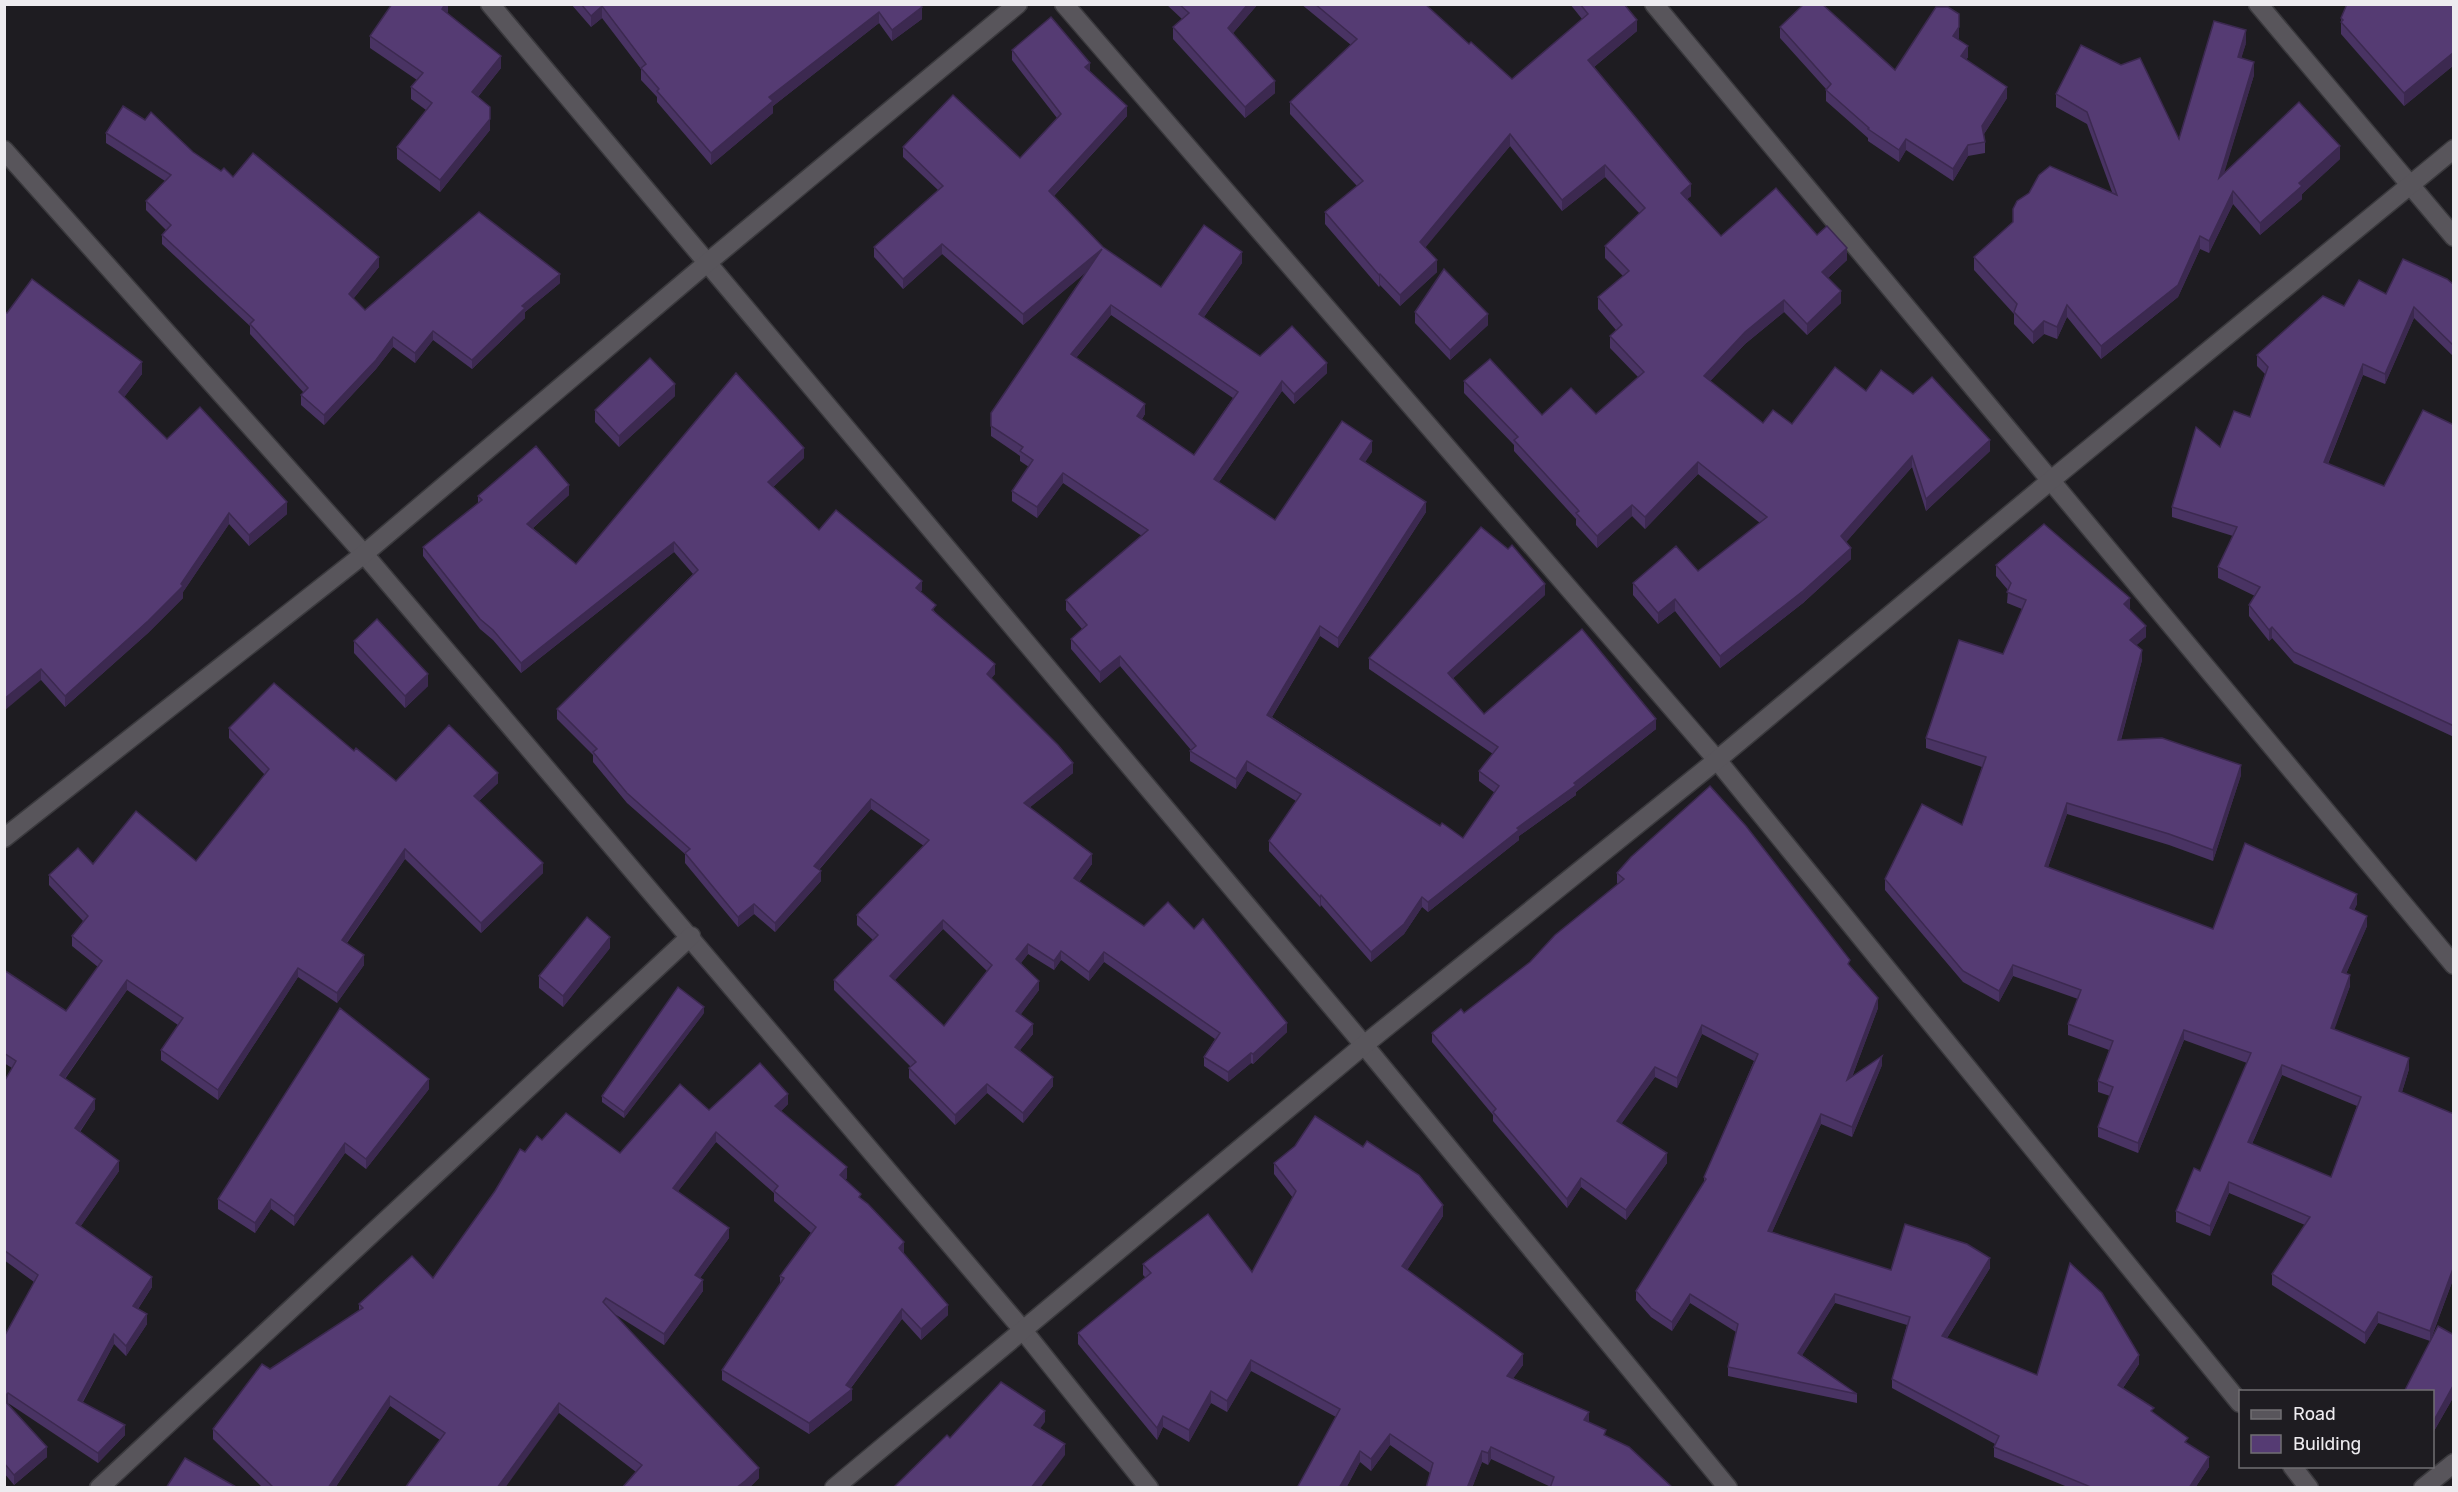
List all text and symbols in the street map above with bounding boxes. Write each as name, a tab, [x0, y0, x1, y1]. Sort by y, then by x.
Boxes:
legend	[2239, 1390, 2434, 1468]
text: Road	[2293, 1403, 2336, 1425]
text: Building	[2293, 1433, 2361, 1455]

